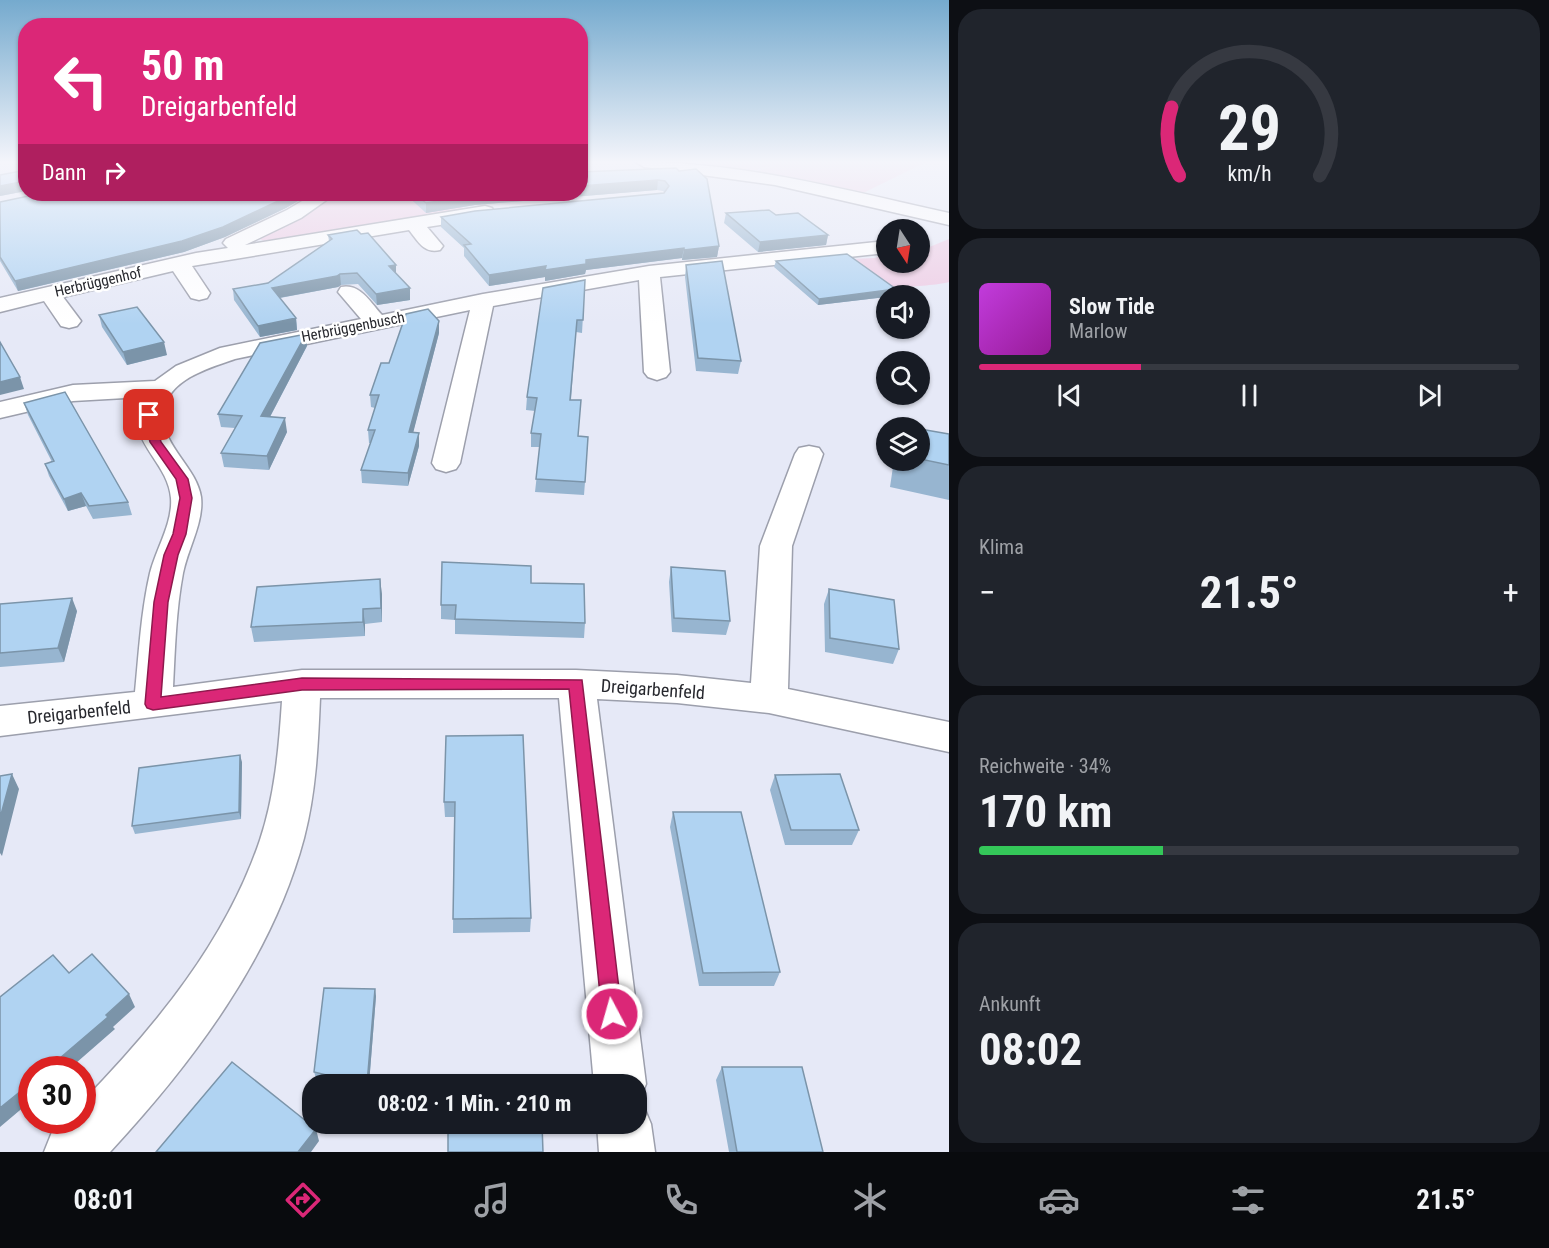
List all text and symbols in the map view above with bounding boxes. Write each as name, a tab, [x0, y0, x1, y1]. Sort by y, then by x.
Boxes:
text: 50 m	[141, 41, 224, 90]
icon: left	[42, 42, 120, 120]
text: Dreigarbenfeld	[141, 91, 297, 123]
text: 29	[1217, 92, 1281, 165]
icon: right	[98, 156, 131, 189]
text: Dann	[42, 160, 86, 185]
text: km/h	[1227, 161, 1271, 186]
north arrow	[876, 219, 930, 273]
map controls	[876, 219, 930, 471]
street label: Herbrüggenhof	[53, 263, 144, 301]
button: sound	[876, 285, 930, 339]
text: Slow Tide	[1069, 294, 1155, 319]
street label: Herbrüggenbusch	[300, 308, 406, 346]
text: Marlow	[1069, 319, 1127, 343]
button: search	[876, 351, 930, 405]
icon: previous	[1053, 379, 1086, 412]
icon: pause	[1233, 379, 1266, 412]
icon: next	[1413, 379, 1446, 412]
pin	[123, 389, 174, 440]
icon: arrive	[132, 398, 165, 431]
button: layers	[876, 417, 930, 471]
text: Klima	[979, 535, 1024, 559]
text: 21.5°	[1200, 566, 1298, 619]
text: −	[979, 573, 996, 612]
text: +	[1503, 573, 1519, 612]
street label: Dreigarbenfeld	[600, 675, 706, 703]
street label: Dreigarbenfeld	[26, 696, 132, 728]
text: Reichweite · 34%	[979, 754, 1111, 778]
text: 170 km	[979, 785, 1112, 838]
position arrow	[580, 982, 644, 1046]
text: Ankunft	[979, 992, 1041, 1016]
text: 08:02	[979, 1023, 1082, 1076]
speed limit sign: 30	[18, 1056, 96, 1134]
text: 08:02 · 1 Min. · 210 m	[378, 1091, 571, 1116]
icon: directions	[282, 1179, 324, 1221]
icon: music	[471, 1179, 513, 1221]
icon: phone	[660, 1179, 702, 1221]
icon: climate	[849, 1179, 891, 1221]
icon: car	[1038, 1179, 1080, 1221]
icon: filters	[1227, 1179, 1269, 1221]
text: 08:01	[73, 1184, 135, 1216]
text: 21.5°	[1416, 1184, 1476, 1216]

